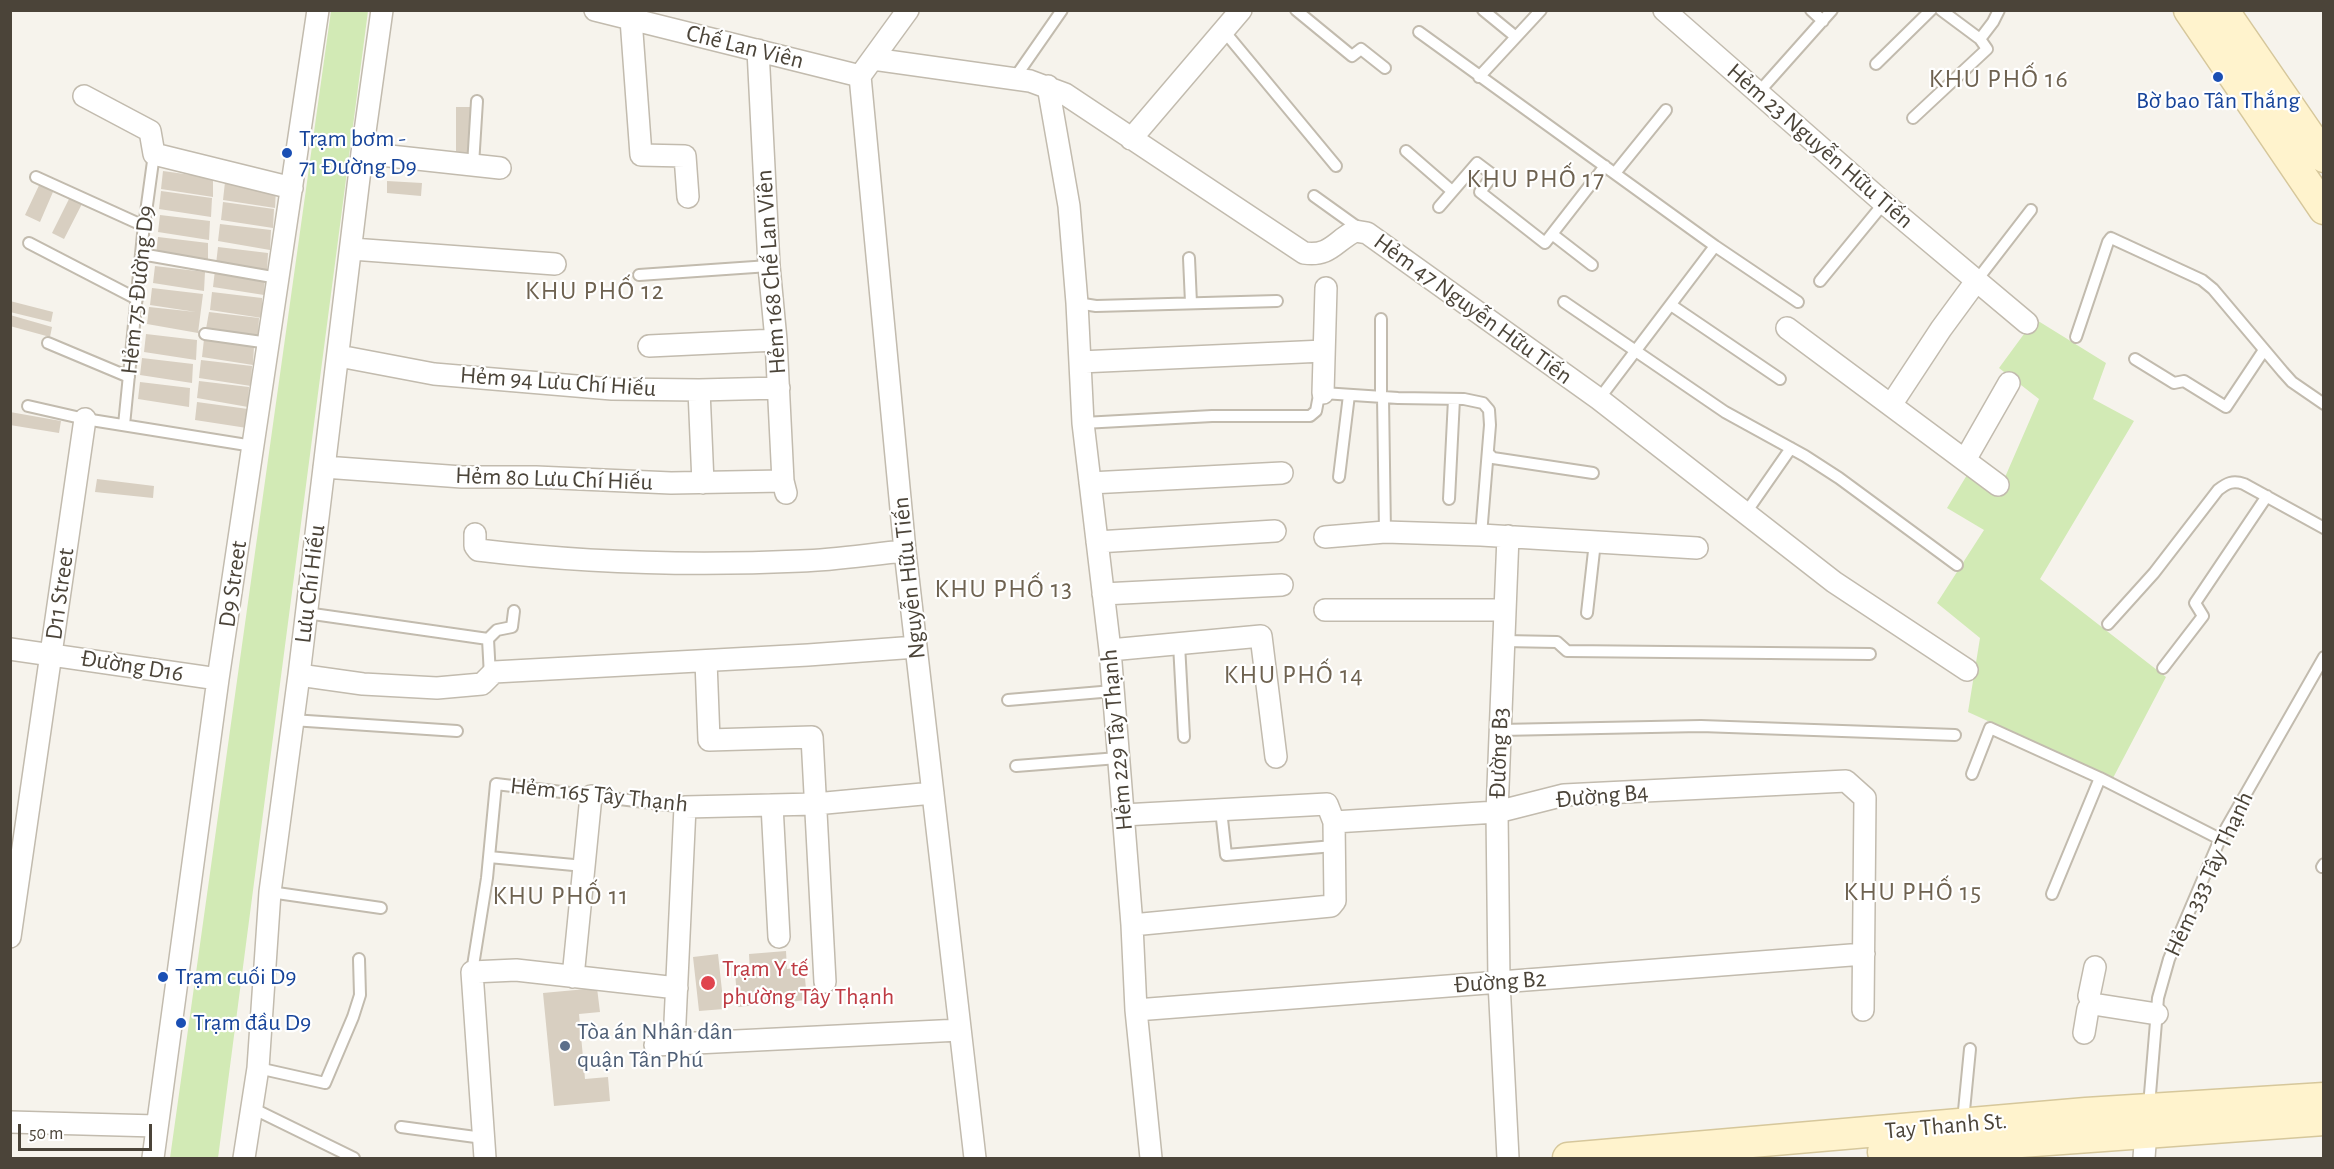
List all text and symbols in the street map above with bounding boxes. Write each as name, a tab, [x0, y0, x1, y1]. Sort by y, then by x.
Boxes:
street label: Chế Lan Viên	[683, 19, 807, 75]
street label: Hẻm 23 Nguyễn Hữu Tiến	[1721, 57, 1919, 235]
district label: KHU PHỐ 16	[1929, 63, 2069, 95]
marker: Bờ bao Tân Thắng	[2211, 70, 2225, 84]
place label: Bờ bao Tân Thắng	[2136, 87, 2300, 115]
place label: Trạm bơm - 71 Đường D9	[299, 125, 417, 181]
marker: Trạm bơm - 71 Đường D9	[280, 146, 294, 160]
district label: KHU PHỐ 17	[1466, 163, 1606, 195]
street label: Hẻm 168 Chế Lan Viên	[749, 169, 793, 375]
street label: Hẻm 75 Đường D9	[115, 204, 161, 376]
street label: Hẻm 47 Nguyễn Hữu Tiến	[1368, 227, 1578, 391]
district label: KHU PHỐ 12	[525, 275, 665, 307]
street label: Hẻm 94 Lưu Chí Hiếu	[459, 361, 657, 403]
street label: Hẻm 80 Lưu Chí Hiếu	[455, 461, 653, 497]
street label: Nguyễn Hữu Tiến	[886, 495, 932, 661]
street label: Lưu Chí Hiếu	[288, 523, 332, 645]
street label: D9 Street	[213, 539, 253, 629]
street label: D11 Street	[39, 546, 81, 642]
district label: KHU PHỐ 13	[935, 573, 1073, 605]
street label: Đường D16	[79, 644, 185, 688]
street label: Hẻm 229 Tây Thạnh	[1095, 648, 1139, 832]
district label: KHU PHỐ 14	[1224, 659, 1364, 691]
street label: Đường B3	[1483, 707, 1515, 799]
street label: Hẻm 165 Tây Thạnh	[509, 771, 689, 819]
street label: Đường B4	[1554, 778, 1650, 814]
street label: Hẻm 333 Tây Thạnh	[2158, 787, 2260, 961]
district label: KHU PHỐ 15	[1843, 876, 1983, 908]
district label: KHU PHỐ 11	[492, 880, 630, 912]
place label: Trạm Y tế phường Tây Thạnh	[722, 955, 894, 1011]
place label: Trạm cuối D9	[175, 963, 297, 991]
street label: Đường B2	[1453, 964, 1547, 1000]
marker: Trạm cuối D9	[156, 970, 170, 984]
marker: Trạm Y tế phường Tây Thạnh	[699, 974, 717, 992]
place label: Trạm đầu D9	[193, 1009, 311, 1037]
marker: Trạm đầu D9	[174, 1016, 188, 1030]
place label: Tòa án Nhân dân quận Tân Phú	[577, 1018, 733, 1074]
marker: Tòa án Nhân dân quận Tân Phú	[558, 1039, 572, 1053]
street label: Tay Thanh St.	[1884, 1106, 2008, 1146]
scale bar	[21, 1112, 154, 1150]
text: 50 m	[29, 1125, 63, 1143]

